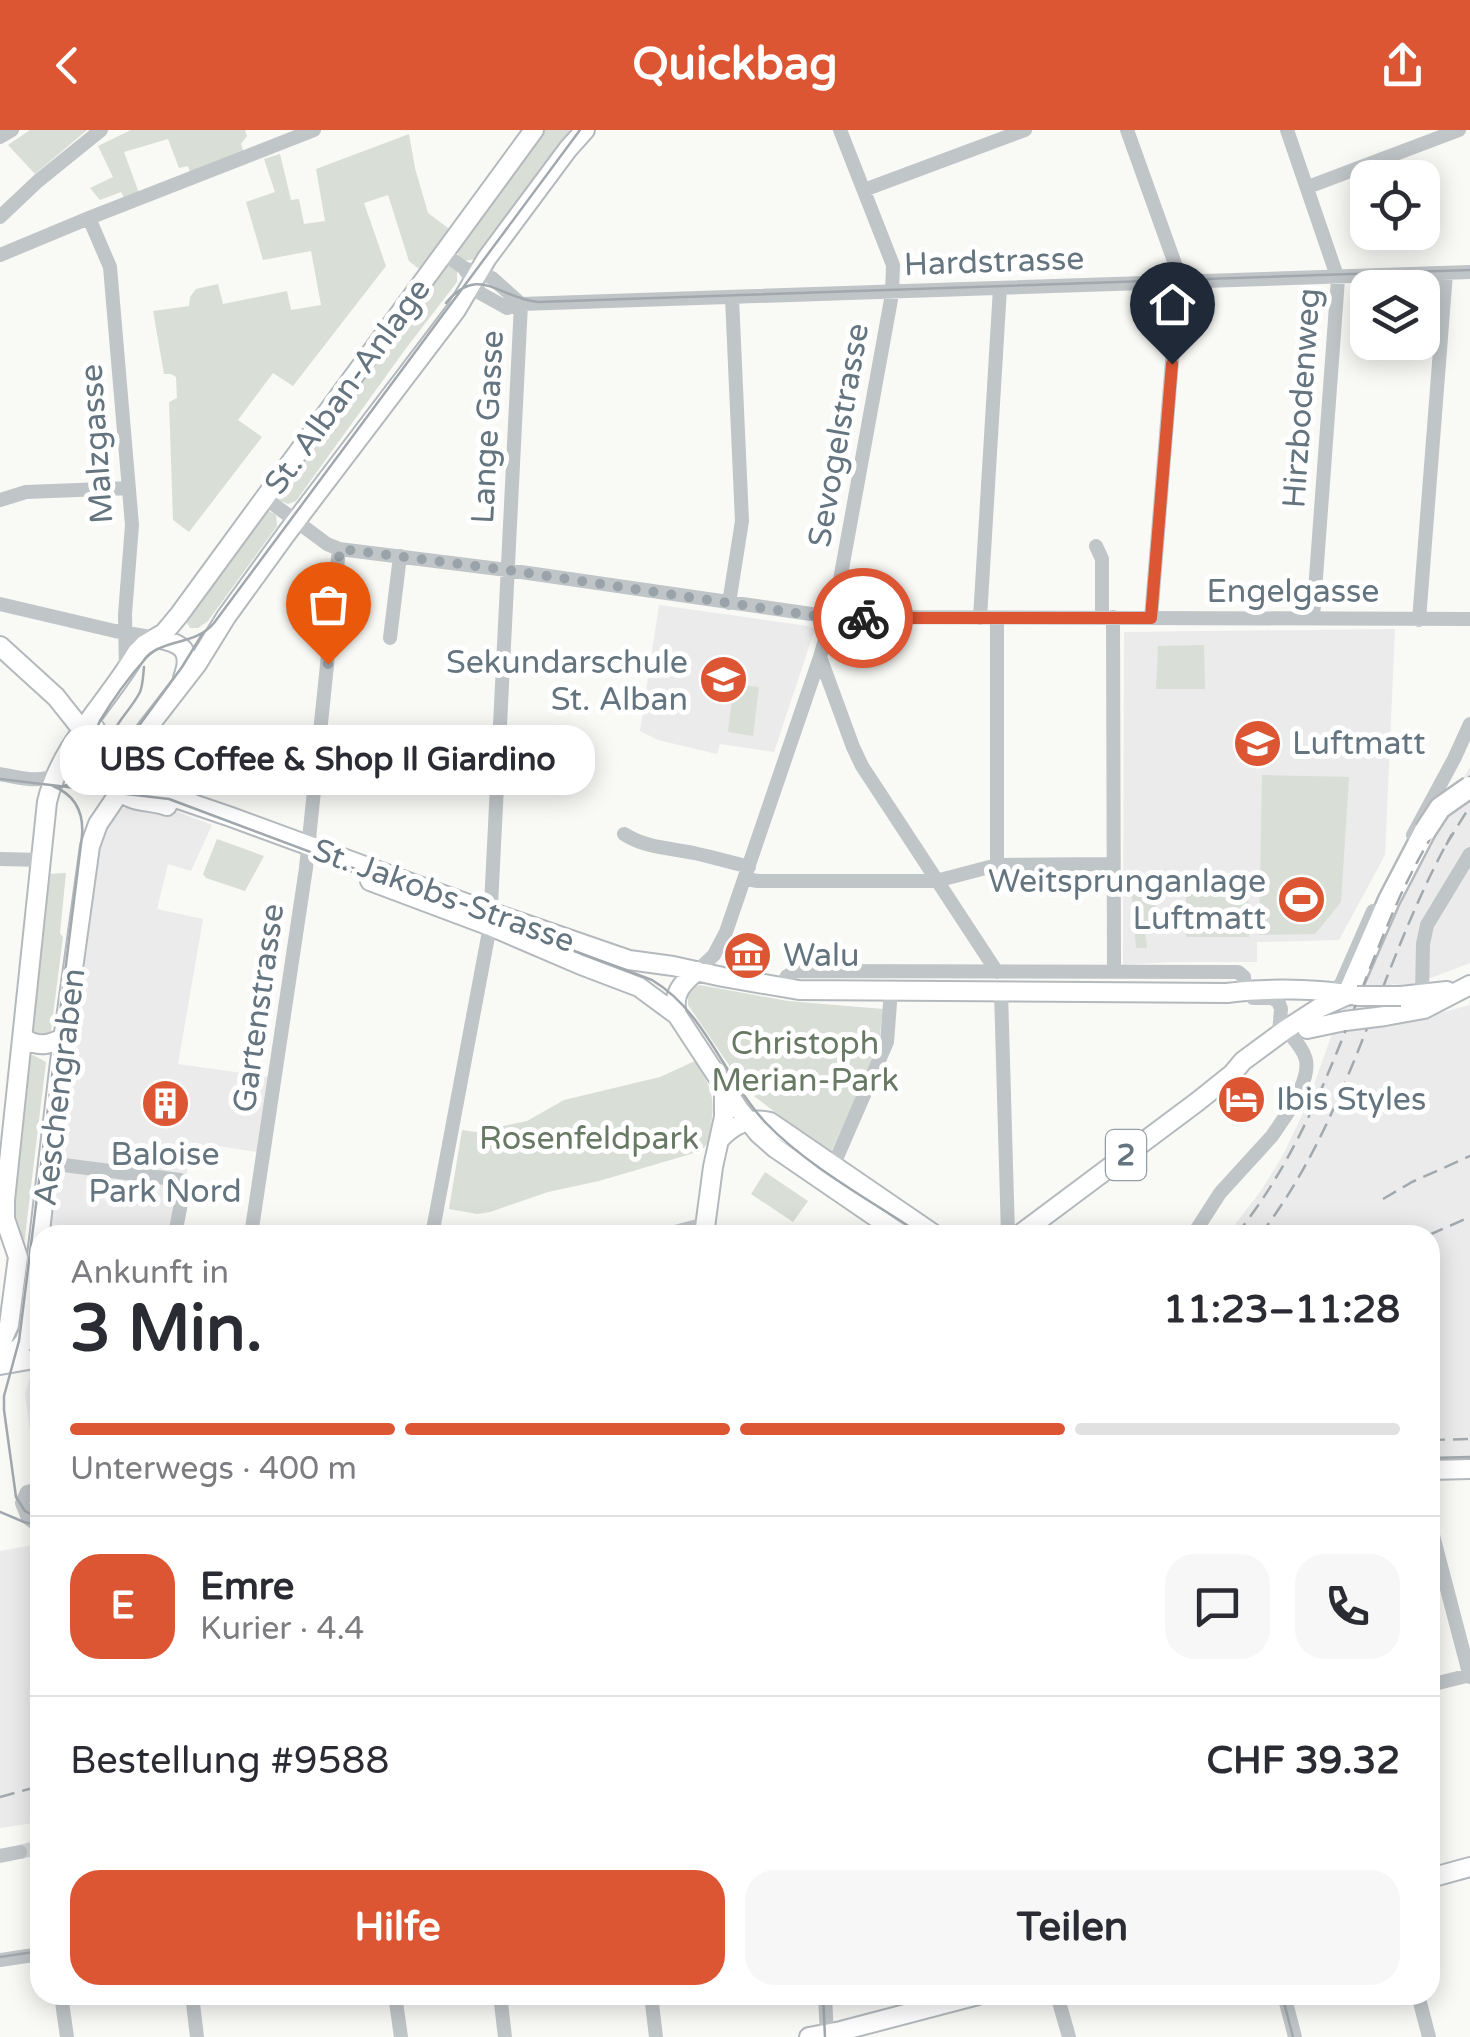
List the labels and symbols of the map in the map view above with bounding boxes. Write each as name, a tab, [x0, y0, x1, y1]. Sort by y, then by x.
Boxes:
street label: Hardstrasse	[903, 240, 1085, 284]
pin	[1130, 262, 1215, 365]
street label: St. Alban-Anlage	[257, 271, 439, 502]
street label: Hirzbodenweg	[1275, 287, 1329, 509]
street label: Sevogelstrasse	[801, 320, 877, 550]
street label: Lange Gasse	[464, 329, 512, 525]
street label: Malzgasse	[72, 363, 122, 525]
pin	[286, 562, 371, 665]
courier	[813, 568, 913, 668]
street label: Engelgasse	[1207, 573, 1379, 611]
place label: Sekundarschule St. Alban	[446, 644, 688, 719]
school or university icon: Sekundarschule St. Alban	[697, 654, 749, 706]
school or university icon: Luftmatt	[1231, 717, 1283, 769]
callout: UBS Coffee & Shop Il Giardino	[60, 724, 596, 794]
place label: Luftmatt	[1292, 725, 1425, 763]
street label: St. Jakobs-Strasse	[308, 831, 580, 961]
place label: Weitsprunganlage Luftmatt	[988, 863, 1266, 938]
sports icon: Weitsprunganlage Luftmatt	[1275, 873, 1327, 925]
street label: Gartenstrasse	[226, 901, 292, 1115]
museum icon: Walu	[722, 929, 774, 981]
place label: Walu	[783, 937, 860, 975]
street label: Aeschengraben	[27, 966, 93, 1208]
park label: Christoph Merian-Park	[711, 1025, 899, 1100]
hotel icon: Ibis Styles	[1215, 1073, 1267, 1125]
building icon: Baloise Park Nord	[139, 1078, 191, 1130]
place label: Ibis Styles	[1276, 1081, 1426, 1119]
park label: Rosenfeldpark	[479, 1120, 699, 1158]
road number: 2	[1106, 1130, 1146, 1180]
place label: Baloise Park Nord	[88, 1136, 242, 1211]

